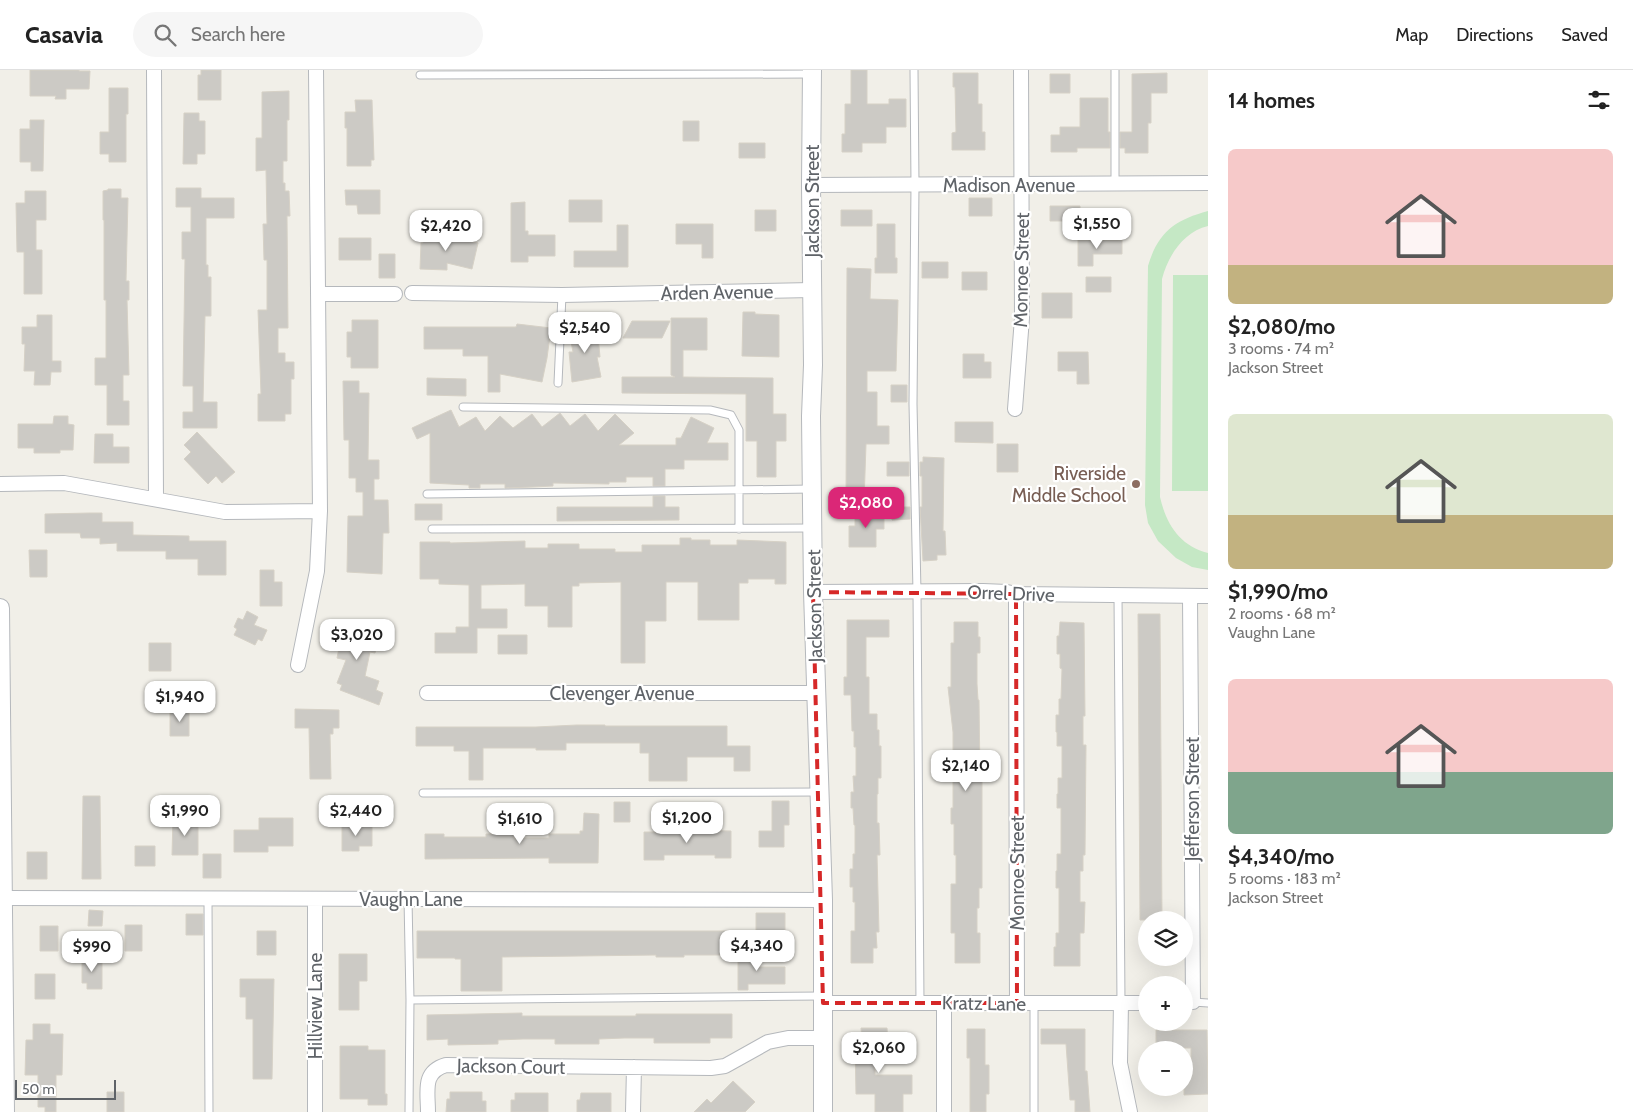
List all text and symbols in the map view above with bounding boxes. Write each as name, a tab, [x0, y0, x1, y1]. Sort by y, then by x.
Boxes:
search box	[133, 12, 483, 57]
text: Casavia	[25, 20, 103, 49]
icon: search	[151, 21, 179, 49]
text: Search here	[191, 23, 285, 46]
text: Map	[1395, 24, 1428, 46]
text: Directions	[1456, 24, 1533, 46]
text: Saved	[1561, 24, 1608, 46]
icon: filters	[1585, 86, 1613, 114]
text: 14 homes	[1228, 88, 1315, 113]
street label: Jackson Street	[801, 144, 824, 258]
street label: Madison Avenue	[943, 174, 1076, 197]
icon: home	[1376, 181, 1466, 271]
pin: $1,550	[1056, 208, 1138, 250]
pin: $2,420	[405, 210, 487, 252]
street label: Monroe Street	[1009, 212, 1034, 328]
text: $1,550	[1073, 214, 1121, 233]
text: $2,420	[420, 216, 472, 235]
street label: Arden Avenue	[660, 280, 774, 305]
pin: $2,540	[544, 312, 626, 354]
text: $2,080/mo	[1228, 314, 1335, 339]
text: $2,540	[559, 318, 611, 337]
text: 3 rooms · 74 m²	[1228, 339, 1334, 358]
text: Jackson Street	[1228, 358, 1323, 377]
icon: home	[1376, 446, 1466, 536]
place label: Riverside Middle School	[1012, 462, 1127, 507]
marker: Riverside Middle School	[1130, 478, 1142, 490]
pin: $2,080	[825, 486, 907, 529]
text: $2,080	[839, 493, 893, 512]
street label: Jackson Street	[802, 549, 827, 664]
text: $1,990/mo	[1228, 579, 1328, 604]
street label: Orrel Drive	[967, 580, 1055, 607]
text: 2 rooms · 68 m²	[1228, 604, 1336, 623]
pin: $3,020	[316, 618, 398, 661]
text: Vaughn Lane	[1228, 623, 1315, 642]
text: $3,020	[331, 625, 383, 644]
pin: $1,940	[139, 680, 221, 723]
street label: Clevenger Avenue	[550, 682, 695, 705]
text: $1,940	[156, 687, 204, 706]
icon: home	[1376, 711, 1466, 801]
street label: Jefferson Street	[1181, 736, 1204, 862]
pin: $2,140	[925, 750, 1007, 792]
text: $2,140	[942, 756, 990, 775]
pin: $1,990	[144, 794, 226, 837]
pin: $2,440	[315, 794, 397, 837]
text: $1,990	[161, 801, 209, 820]
text: $2,440	[330, 801, 382, 820]
pin: $1,610	[479, 802, 561, 845]
pin: $1,200	[646, 802, 728, 844]
text: $1,200	[662, 808, 712, 827]
text: $1,610	[497, 809, 543, 828]
street label: Monroe Street	[1006, 815, 1029, 931]
text: $4,340/mo	[1228, 844, 1334, 869]
text: 5 rooms · 183 m²	[1228, 869, 1341, 888]
street label: Vaughn Lane	[359, 888, 463, 911]
text: Jackson Street	[1228, 888, 1323, 907]
map controls	[1138, 911, 1193, 1096]
button: layers	[1138, 911, 1193, 966]
pin: $990	[62, 930, 122, 973]
pin: $4,340	[716, 930, 798, 972]
text: $4,340	[731, 936, 783, 955]
text: $990	[73, 937, 111, 956]
street label: Hillview Lane	[304, 953, 327, 1059]
button: +	[1138, 976, 1193, 1031]
street label: Kratz Lane	[942, 991, 1027, 1016]
pin: $2,060	[838, 1032, 920, 1074]
text: $2,060	[853, 1038, 905, 1057]
button: −	[1138, 1041, 1193, 1096]
street label: Jackson Court	[456, 1054, 566, 1079]
scale bar	[15, 1077, 116, 1100]
text: 50 m	[22, 1080, 55, 1098]

